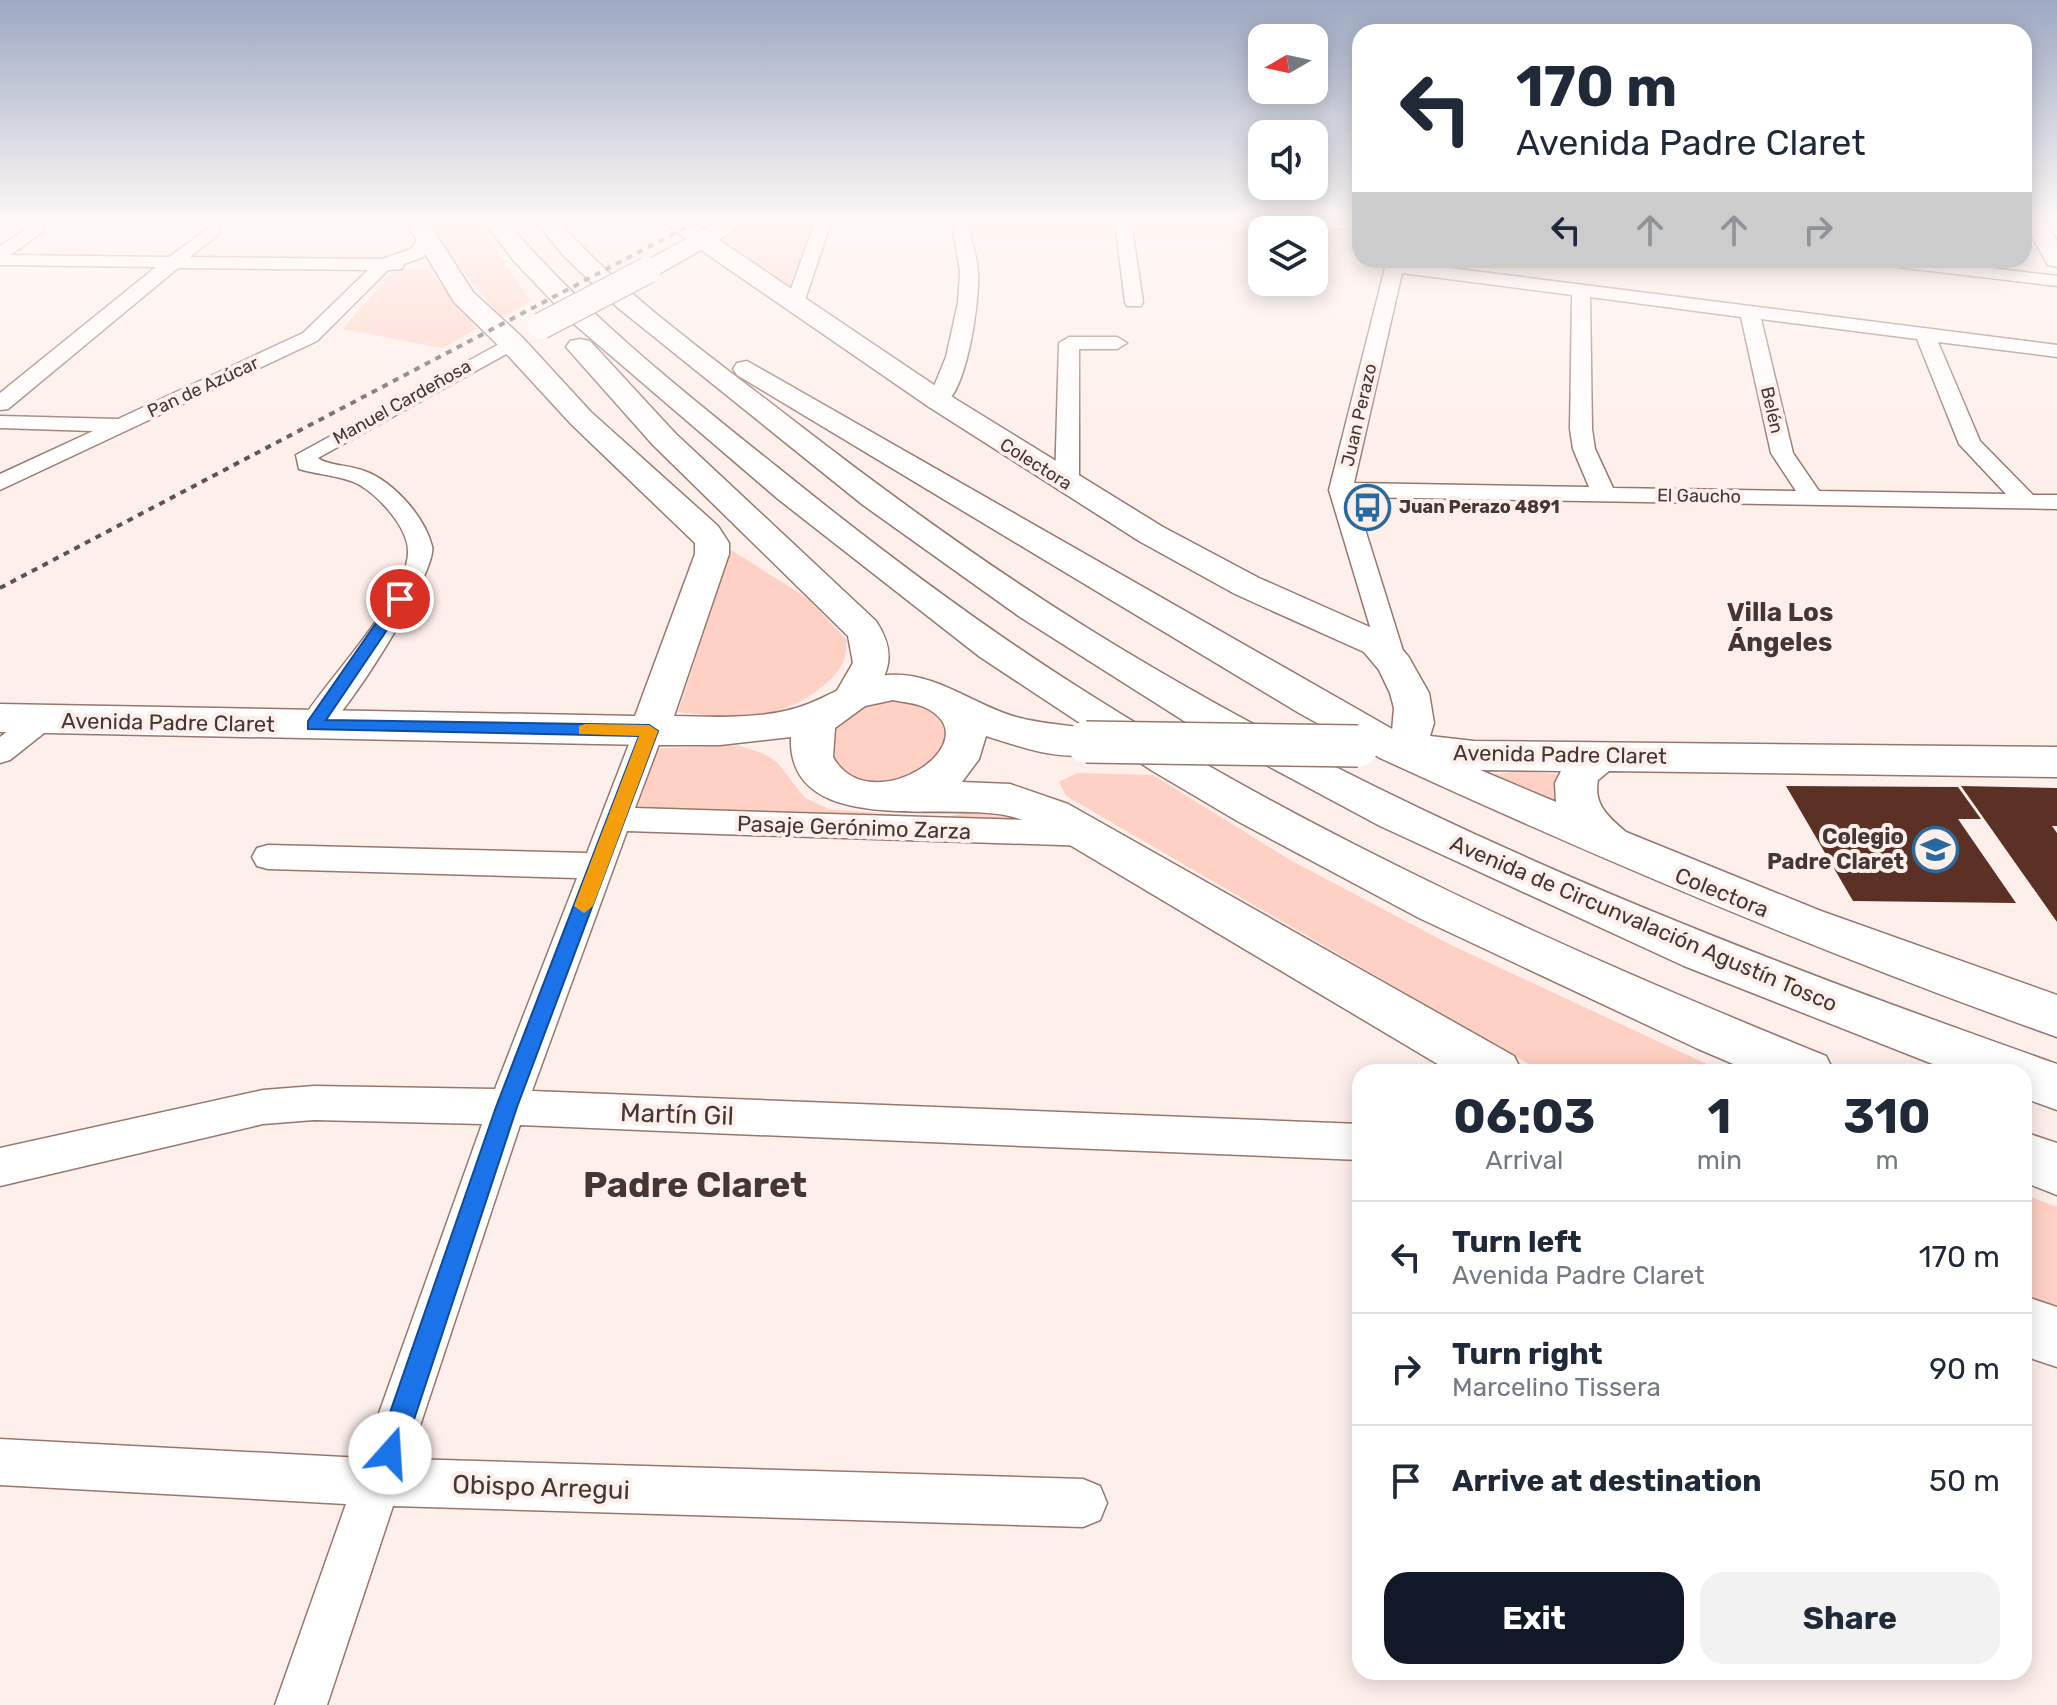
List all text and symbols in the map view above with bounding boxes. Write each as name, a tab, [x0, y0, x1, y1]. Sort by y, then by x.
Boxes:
north arrow	[1248, 24, 1328, 104]
map controls	[1248, 24, 1328, 296]
text: 170 m	[1516, 54, 1677, 120]
icon: left	[1384, 56, 1488, 160]
button: sound	[1248, 120, 1328, 200]
text: Avenida Padre Claret	[1516, 121, 1866, 164]
icon: left	[1544, 208, 1588, 252]
icon: ahead	[1628, 208, 1672, 252]
icon: ahead	[1712, 208, 1756, 252]
icon: right	[1796, 208, 1840, 252]
button: layers	[1248, 216, 1328, 296]
street label: Pan de Azúcar	[144, 352, 262, 422]
street label: Manuel Cardeñosa	[329, 355, 475, 449]
street label: Juan Perazo	[1336, 361, 1382, 469]
street label: Belén	[1756, 384, 1788, 436]
street label: Colectora	[996, 433, 1076, 495]
bus stop icon: Juan Perazo 4891	[1344, 483, 1392, 531]
street label: El Gaucho	[1657, 484, 1741, 508]
place label: Juan Perazo 4891	[1399, 496, 1560, 518]
pin	[366, 565, 434, 633]
icon: arrive	[378, 577, 422, 621]
district label: Villa Los Ángeles	[1727, 597, 1833, 658]
street label: Avenida Padre Claret	[61, 707, 275, 738]
street label: Avenida Padre Claret	[1453, 739, 1667, 770]
street label: Pasaje Gerónimo Zarza	[736, 810, 972, 845]
place label: Colegio Padre Claret	[1767, 823, 1904, 875]
school or university icon: Colegio Padre Claret	[1911, 825, 1959, 873]
street label: Avenida de Circunvalación Agustín Tosco	[1446, 829, 1841, 1018]
street label: Colectora	[1671, 861, 1773, 923]
text: 06:03	[1453, 1088, 1595, 1145]
text: 1	[1707, 1088, 1731, 1145]
text: 310	[1843, 1088, 1931, 1145]
street label: Martín Gil	[620, 1097, 734, 1132]
text: Arrival	[1485, 1145, 1563, 1176]
text: min	[1697, 1145, 1742, 1176]
text: m	[1875, 1145, 1899, 1176]
district label: Padre Claret	[583, 1163, 807, 1206]
text: Turn left	[1452, 1224, 1582, 1260]
icon: left	[1384, 1235, 1428, 1279]
text: 170 m	[1919, 1239, 2000, 1275]
text: Avenida Padre Claret	[1452, 1260, 1704, 1291]
text: Turn right	[1452, 1336, 1603, 1372]
icon: right	[1384, 1347, 1428, 1391]
text: 90 m	[1929, 1351, 2000, 1387]
text: Marcelino Tissera	[1452, 1372, 1661, 1403]
position arrow	[348, 1411, 432, 1495]
icon: arrive	[1384, 1459, 1428, 1503]
text: Arrive at destination	[1452, 1463, 1762, 1499]
text: 50 m	[1929, 1463, 2000, 1499]
street label: Obispo Arregui	[452, 1469, 630, 1506]
button: Exit	[1384, 1572, 1684, 1664]
button: Share	[1700, 1572, 2000, 1664]

